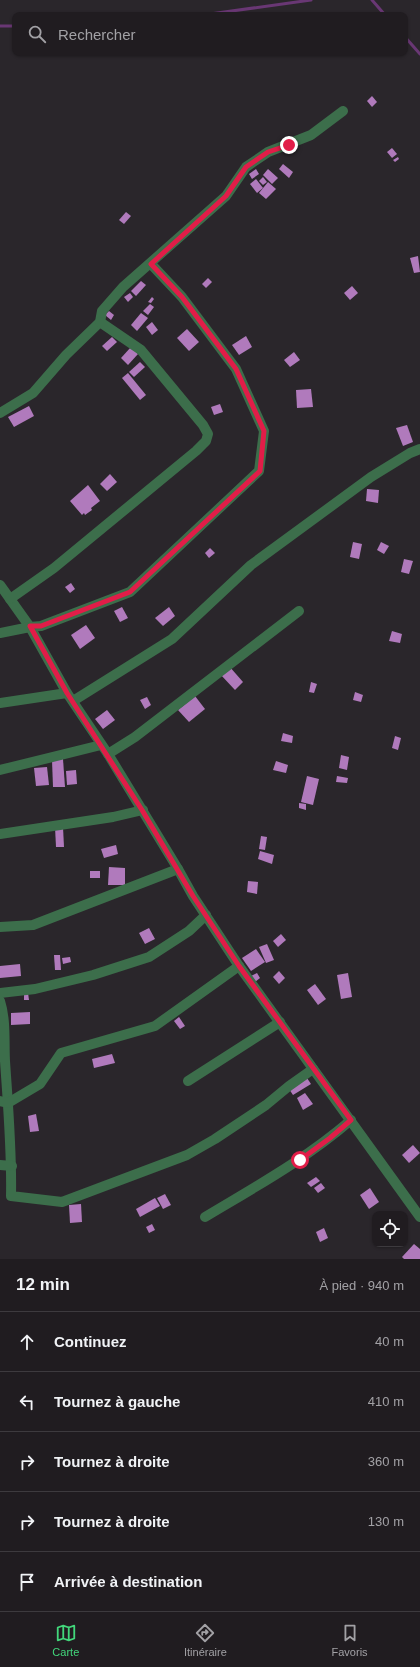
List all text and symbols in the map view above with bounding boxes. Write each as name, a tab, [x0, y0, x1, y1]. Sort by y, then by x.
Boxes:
search box	[12, 12, 408, 56]
icon: search	[26, 23, 48, 45]
text: Rechercher	[58, 26, 136, 43]
route end	[280, 136, 298, 154]
route start	[291, 1151, 309, 1169]
map controls	[372, 1211, 408, 1247]
button: locate	[372, 1211, 408, 1247]
text: 12 min	[16, 1275, 70, 1294]
text: À pied · 940 m	[319, 1278, 404, 1293]
icon: ahead	[16, 1331, 38, 1353]
text: Continuez	[54, 1333, 127, 1350]
text: 40 m	[375, 1334, 404, 1349]
icon: left	[16, 1391, 38, 1413]
text: Tournez à gauche	[54, 1393, 180, 1410]
text: 410 m	[368, 1394, 404, 1409]
icon: right	[16, 1451, 38, 1473]
text: Tournez à droite	[54, 1453, 170, 1470]
text: 360 m	[368, 1454, 404, 1469]
icon: right	[16, 1511, 38, 1533]
text: Tournez à droite	[54, 1513, 170, 1530]
text: 130 m	[368, 1514, 404, 1529]
icon: arrive	[16, 1571, 38, 1593]
text: Arrivée à destination	[54, 1573, 202, 1590]
tab: Carte	[52, 1622, 79, 1658]
tab: Itinéraire	[184, 1622, 227, 1658]
tab: Favoris	[332, 1622, 368, 1658]

